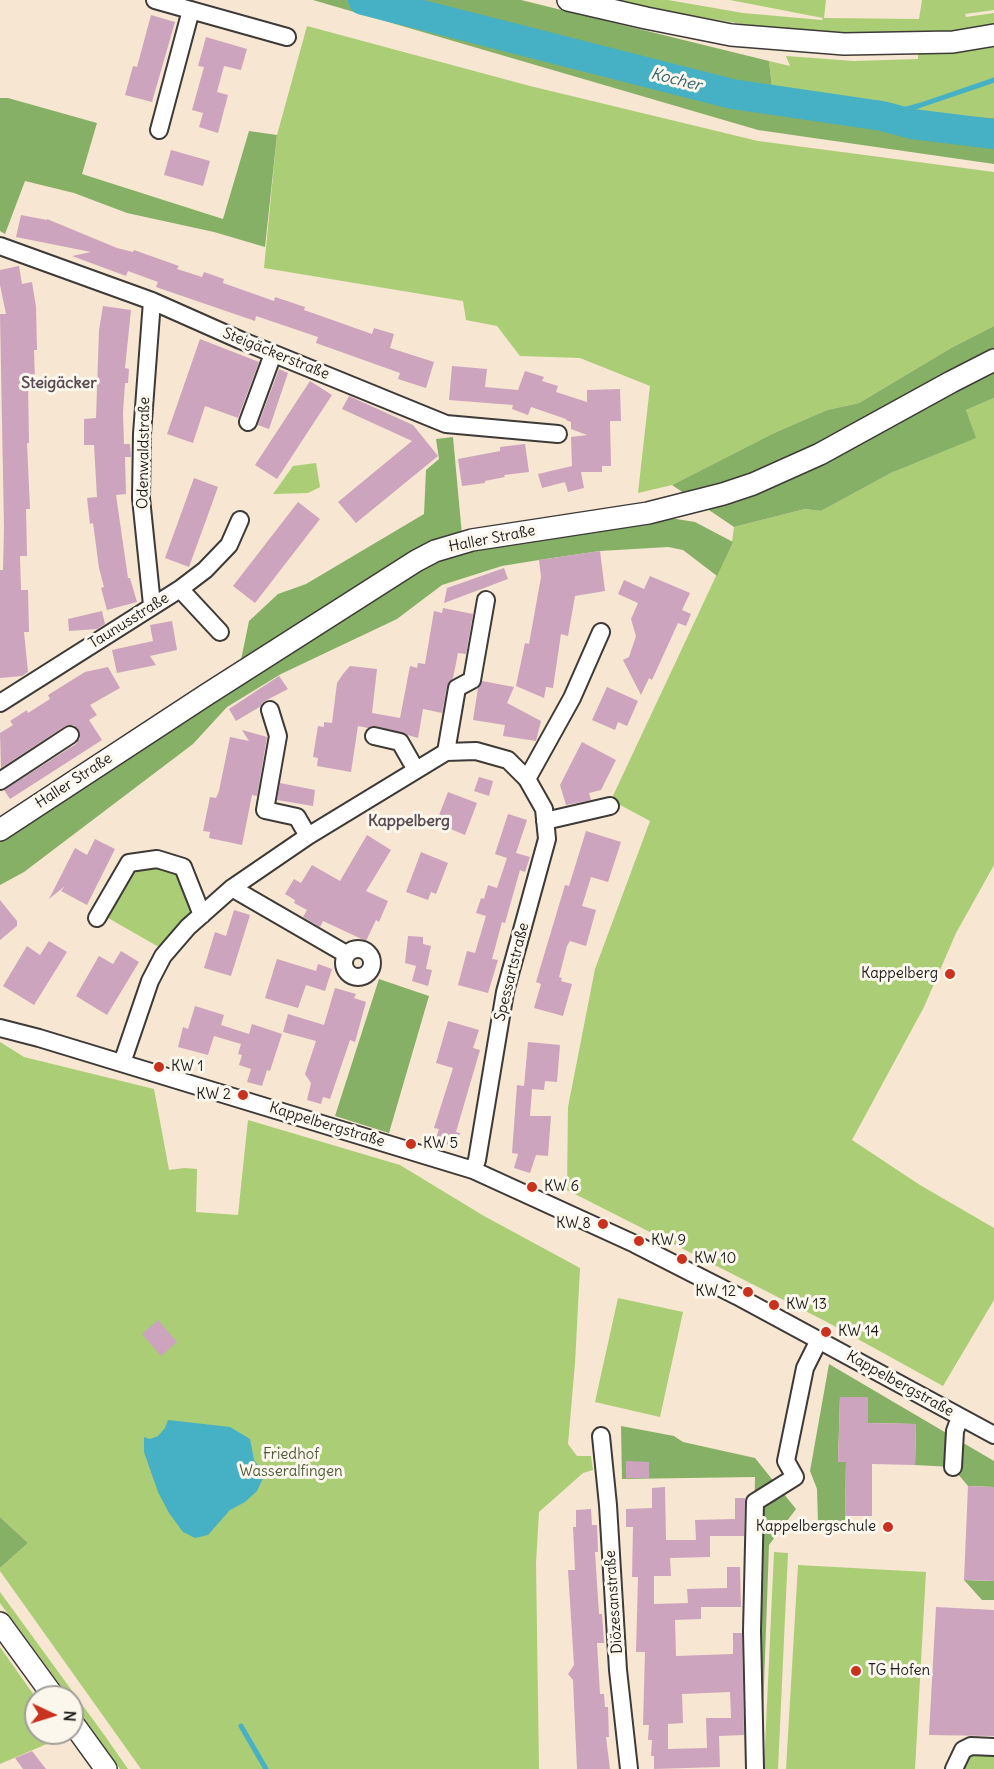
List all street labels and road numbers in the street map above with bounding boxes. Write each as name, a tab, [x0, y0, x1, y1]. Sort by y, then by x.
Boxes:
street label: Steigäckerstraße	[220, 324, 332, 384]
street label: Odenwaldstraße	[134, 397, 154, 509]
street label: Haller Straße	[447, 522, 537, 556]
street label: Taunusstraße	[86, 589, 172, 653]
street label: Haller Straße	[32, 750, 116, 812]
street label: Spessartstraße	[491, 921, 533, 1023]
street label: Kappelbergstraße	[267, 1099, 387, 1151]
street label: Kappelbergstraße	[843, 1347, 957, 1421]
street label: Diözesanstraße	[601, 1549, 627, 1655]

